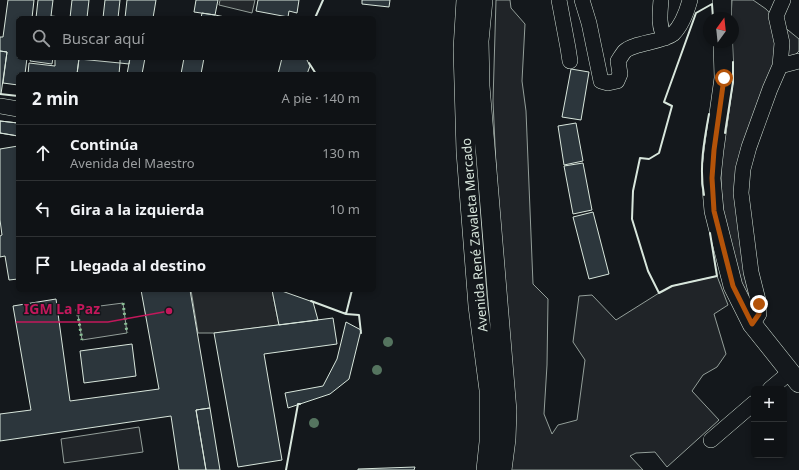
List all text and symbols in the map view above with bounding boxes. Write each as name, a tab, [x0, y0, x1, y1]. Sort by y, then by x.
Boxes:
north arrow	[703, 12, 739, 48]
search box	[16, 16, 376, 60]
icon: search	[30, 27, 52, 49]
text: Buscar aquí	[62, 28, 145, 48]
route start	[715, 69, 733, 87]
text: 2 min	[32, 87, 79, 110]
text: A pie · 140 m	[282, 89, 360, 107]
text: Continúa	[70, 134, 138, 154]
street label: Avenida René Zavaleta Mercado	[457, 137, 491, 333]
icon: ahead	[32, 142, 54, 164]
text: 130 m	[322, 144, 360, 162]
text: Avenida del Maestro	[70, 154, 195, 172]
icon: left	[32, 198, 54, 220]
text: Gira a la izquierda	[70, 199, 204, 219]
text: 10 m	[330, 200, 360, 218]
icon: arrive	[32, 254, 54, 276]
text: Llegada al destino	[70, 255, 206, 275]
route end	[750, 295, 768, 313]
callout: IGM La Paz	[16, 296, 108, 322]
text: IGM La Paz	[24, 299, 100, 318]
map controls	[751, 386, 787, 458]
button: +	[751, 386, 787, 422]
button: −	[751, 422, 787, 458]

